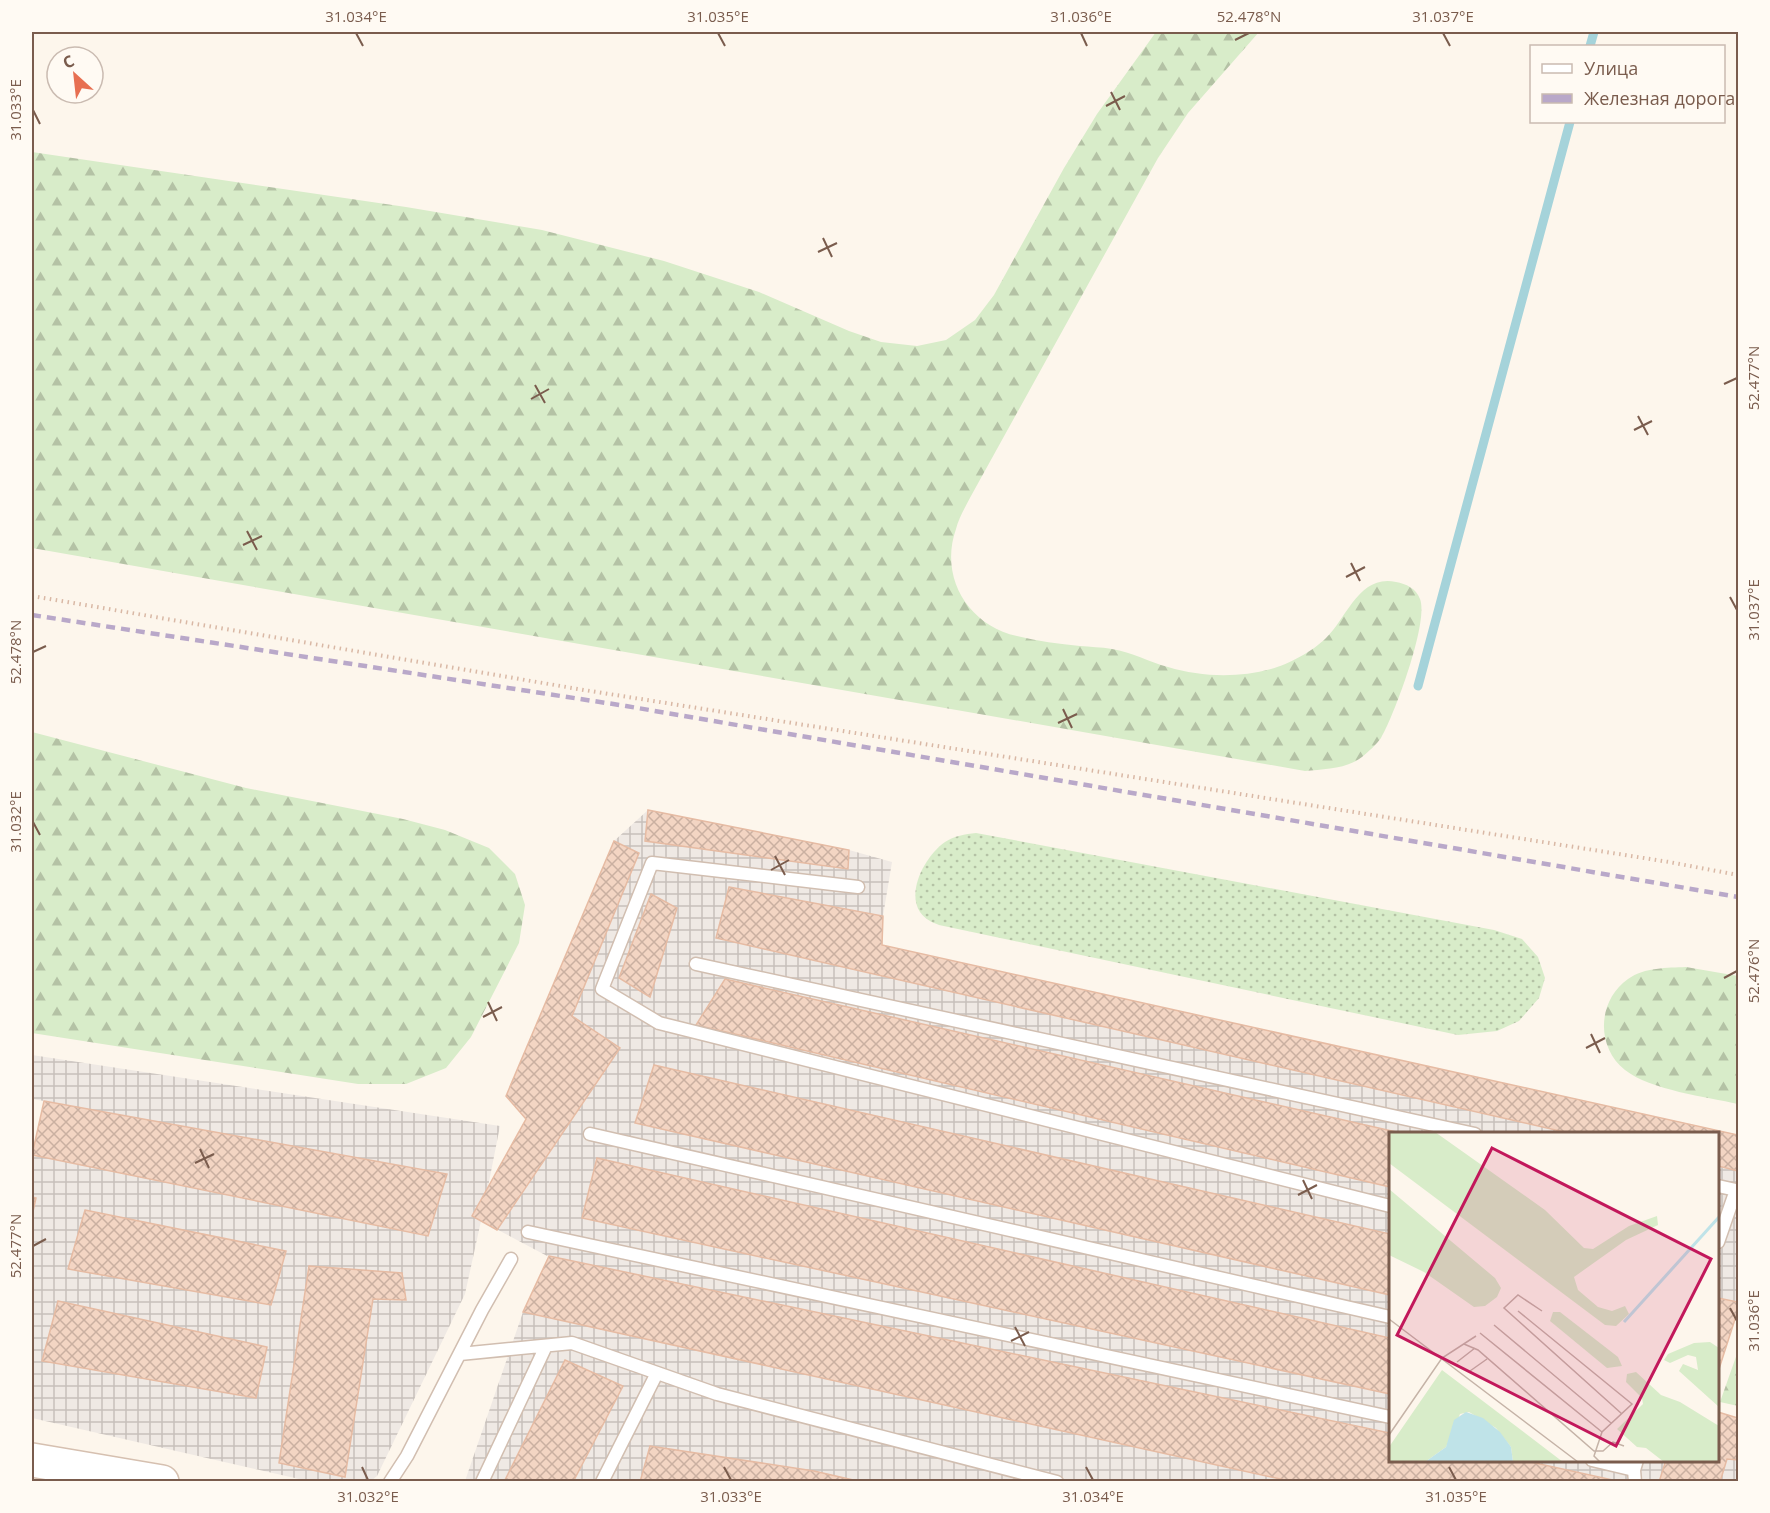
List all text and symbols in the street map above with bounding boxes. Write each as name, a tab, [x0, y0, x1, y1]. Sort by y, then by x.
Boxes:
text: 31.034°E	[325, 6, 387, 26]
text: 31.035°E	[687, 6, 749, 26]
text: 31.036°E	[1050, 6, 1112, 26]
text: 52.478°N	[1217, 6, 1281, 26]
text: 31.037°E	[1412, 6, 1474, 26]
north arrow	[45, 45, 105, 105]
legend	[1530, 45, 1725, 123]
text: С	[59, 50, 78, 74]
text: Улица	[1584, 56, 1638, 80]
text: 31.033°E	[5, 79, 25, 141]
text: Железная дорога	[1584, 86, 1735, 110]
text: 52.477°N	[1743, 346, 1763, 410]
text: 31.037°E	[1743, 579, 1763, 641]
text: 52.478°N	[5, 620, 25, 684]
text: 31.032°E	[5, 791, 25, 853]
text: 52.476°N	[1743, 939, 1763, 1003]
inset map	[1389, 1132, 1719, 1462]
text: 52.477°N	[5, 1214, 25, 1278]
text: 31.036°E	[1743, 1290, 1763, 1352]
text: 31.032°E	[337, 1486, 399, 1506]
text: 31.033°E	[700, 1486, 762, 1506]
text: 31.034°E	[1062, 1486, 1124, 1506]
text: 31.035°E	[1425, 1486, 1487, 1506]

